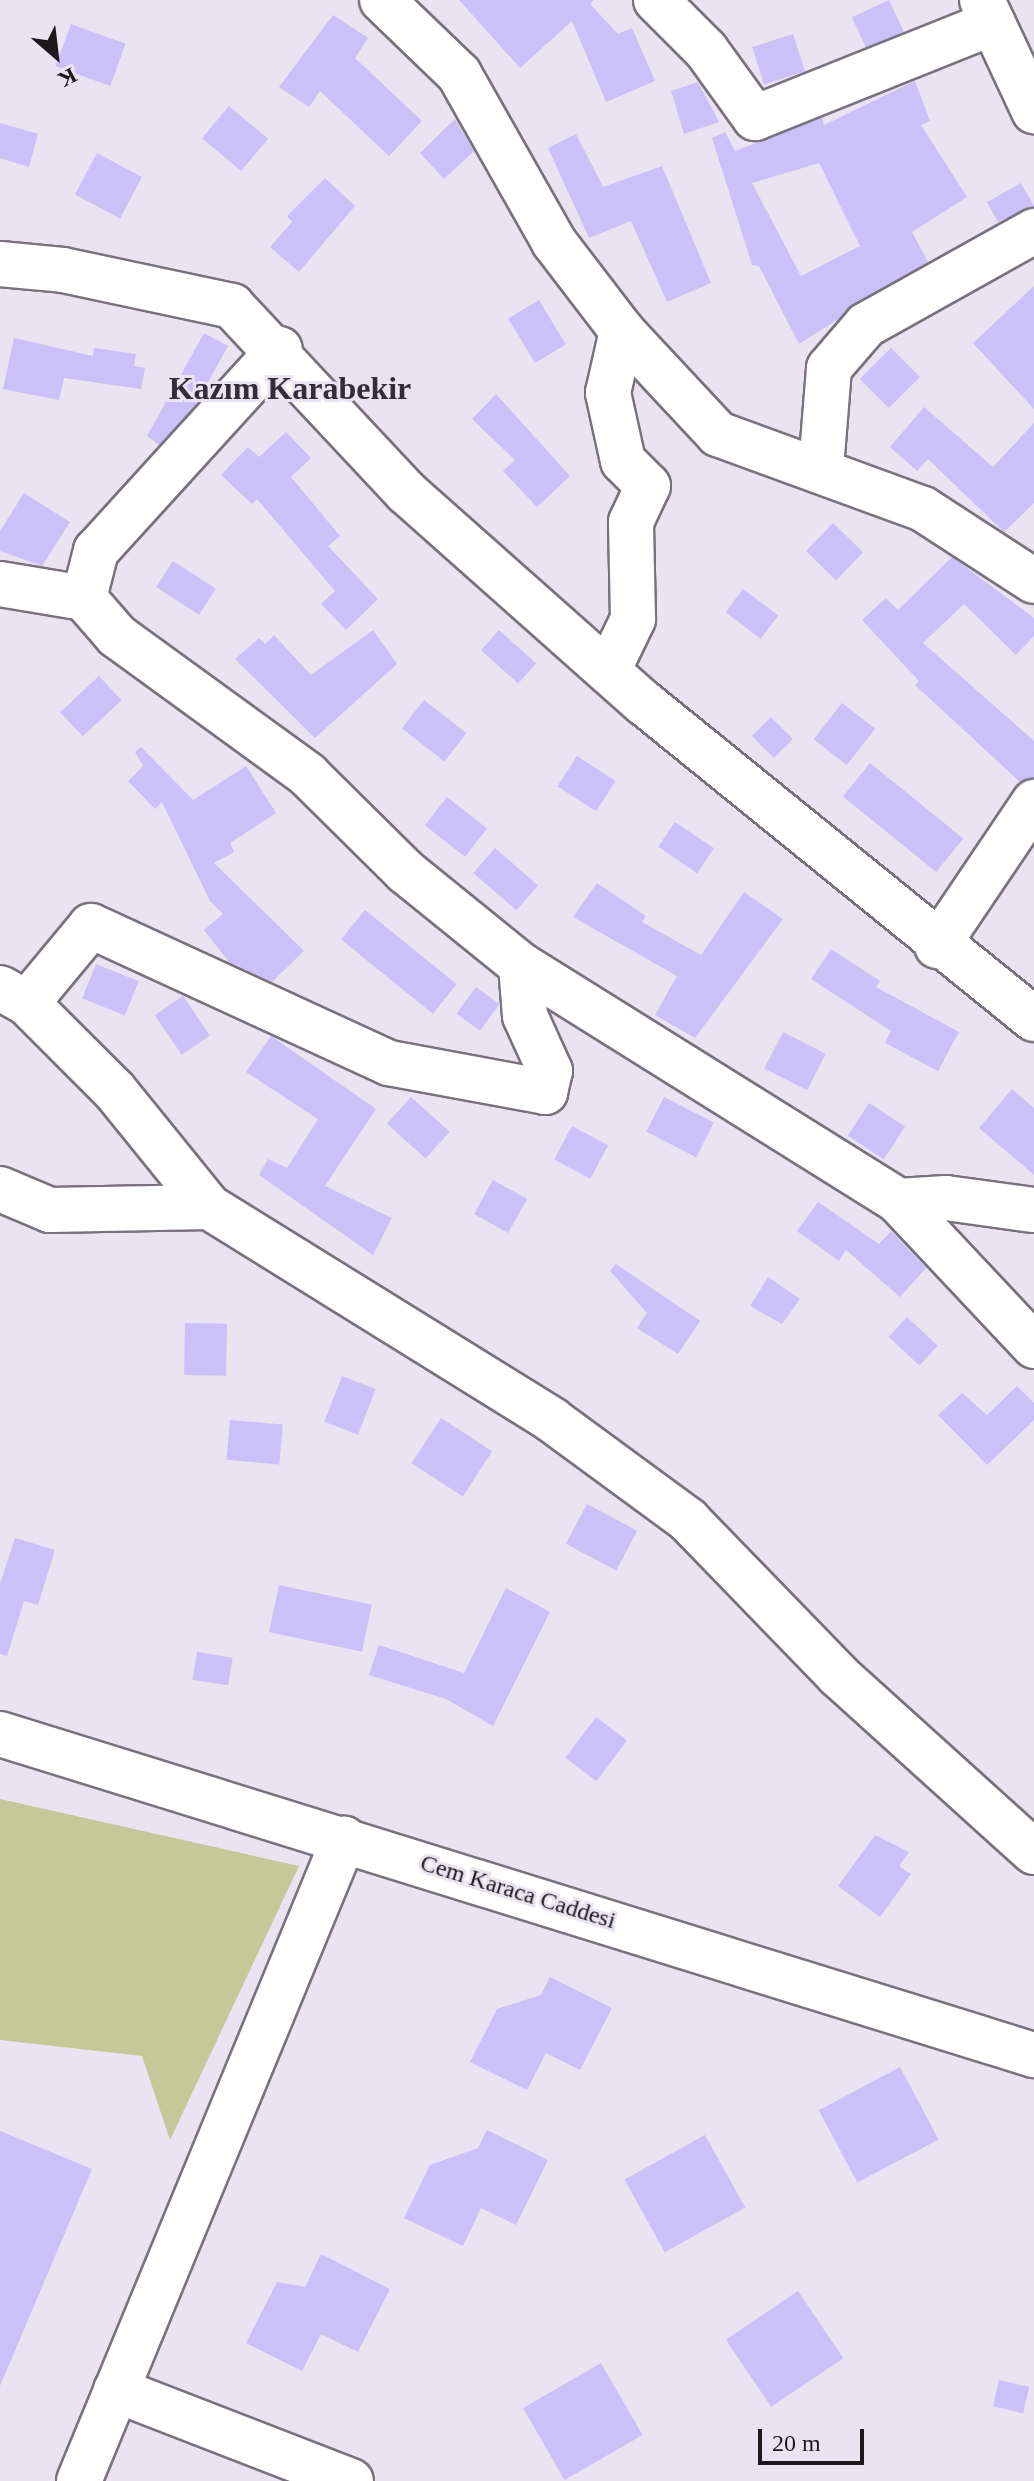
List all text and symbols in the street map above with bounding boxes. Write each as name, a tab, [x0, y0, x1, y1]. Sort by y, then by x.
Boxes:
north arrow	[16, 16, 96, 96]
text: K	[54, 63, 81, 93]
district label: Kazım Karabekir	[169, 369, 411, 407]
street label: Cem Karaca Caddesi	[417, 1849, 619, 1935]
scale bar	[762, 2413, 868, 2463]
text: 20 m	[772, 2430, 821, 2456]

